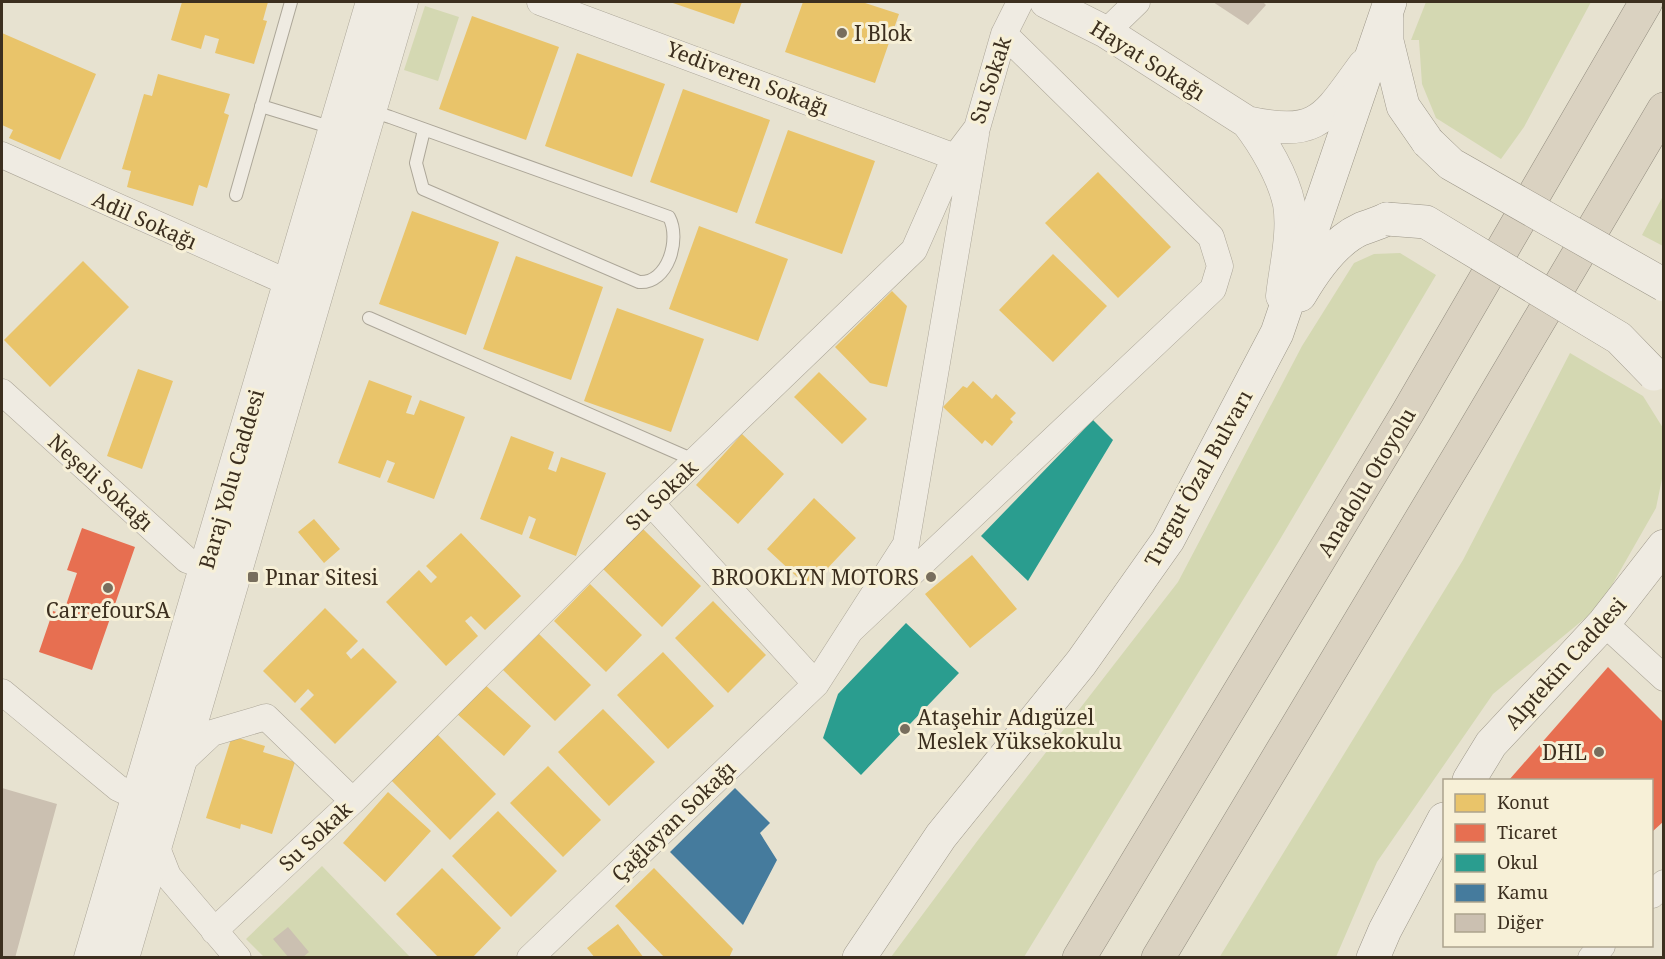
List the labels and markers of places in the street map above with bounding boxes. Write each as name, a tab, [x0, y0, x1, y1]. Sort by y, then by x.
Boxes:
place label: I Blok	[854, 19, 913, 47]
marker: I Blok	[835, 26, 849, 40]
place label: Pınar Sitesi	[265, 563, 378, 591]
place label: BROOKLYN MOTORS	[712, 563, 919, 591]
marker: Pınar Sitesi	[246, 570, 260, 584]
marker: BROOKLYN MOTORS	[924, 570, 938, 584]
marker: CarrefourSA	[101, 581, 115, 595]
place label: CarrefourSA	[46, 596, 171, 624]
place label: Ataşehir Adıgüzel Meslek Yüksekokulu	[917, 703, 1122, 755]
marker: Ataşehir Adıgüzel Meslek Yüksekokulu	[898, 722, 912, 736]
place label: DHL	[1542, 738, 1587, 766]
marker: DHL	[1592, 745, 1606, 759]

